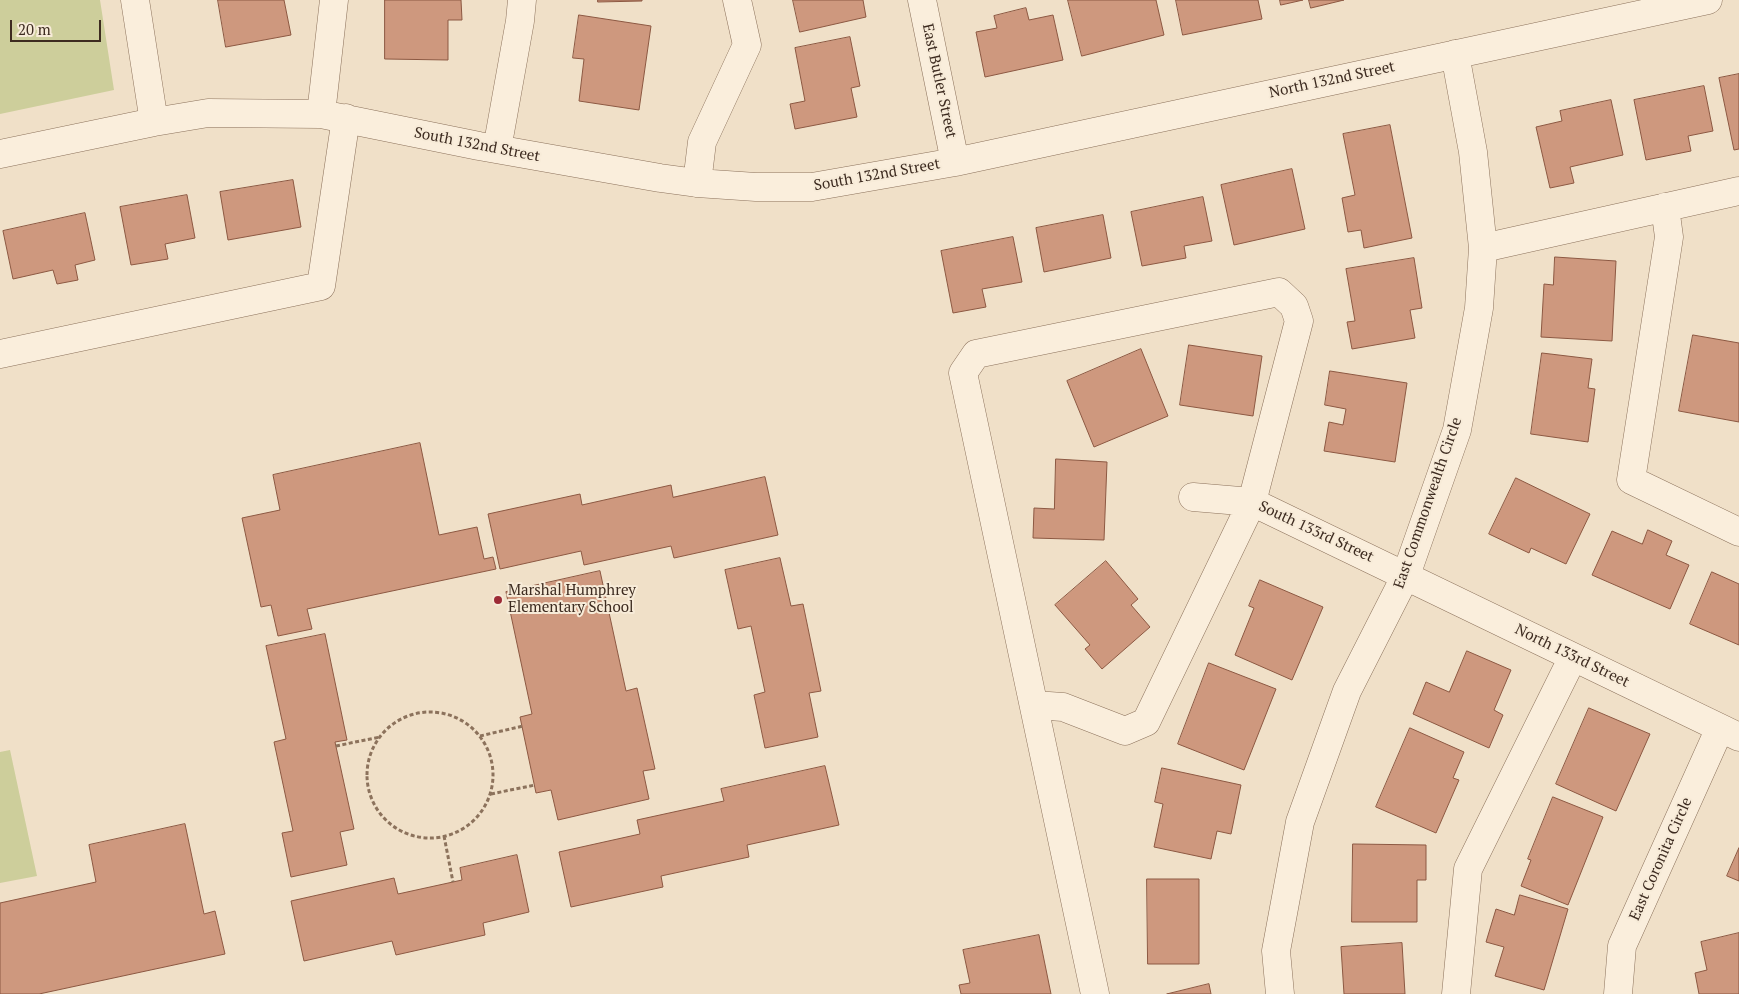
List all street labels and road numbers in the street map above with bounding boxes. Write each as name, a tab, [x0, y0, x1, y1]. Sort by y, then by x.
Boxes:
street label: East Butler Street	[918, 22, 960, 140]
street label: North 132nd Street	[1268, 58, 1396, 102]
street label: South 132nd Street	[413, 124, 541, 166]
street label: South 132nd Street	[812, 155, 942, 195]
street label: East Commonwealth Circle	[1390, 415, 1466, 591]
street label: South 133rd Street	[1256, 497, 1376, 567]
street label: North 133rd Street	[1512, 621, 1632, 691]
street label: East Coronita Circle	[1626, 795, 1696, 923]

